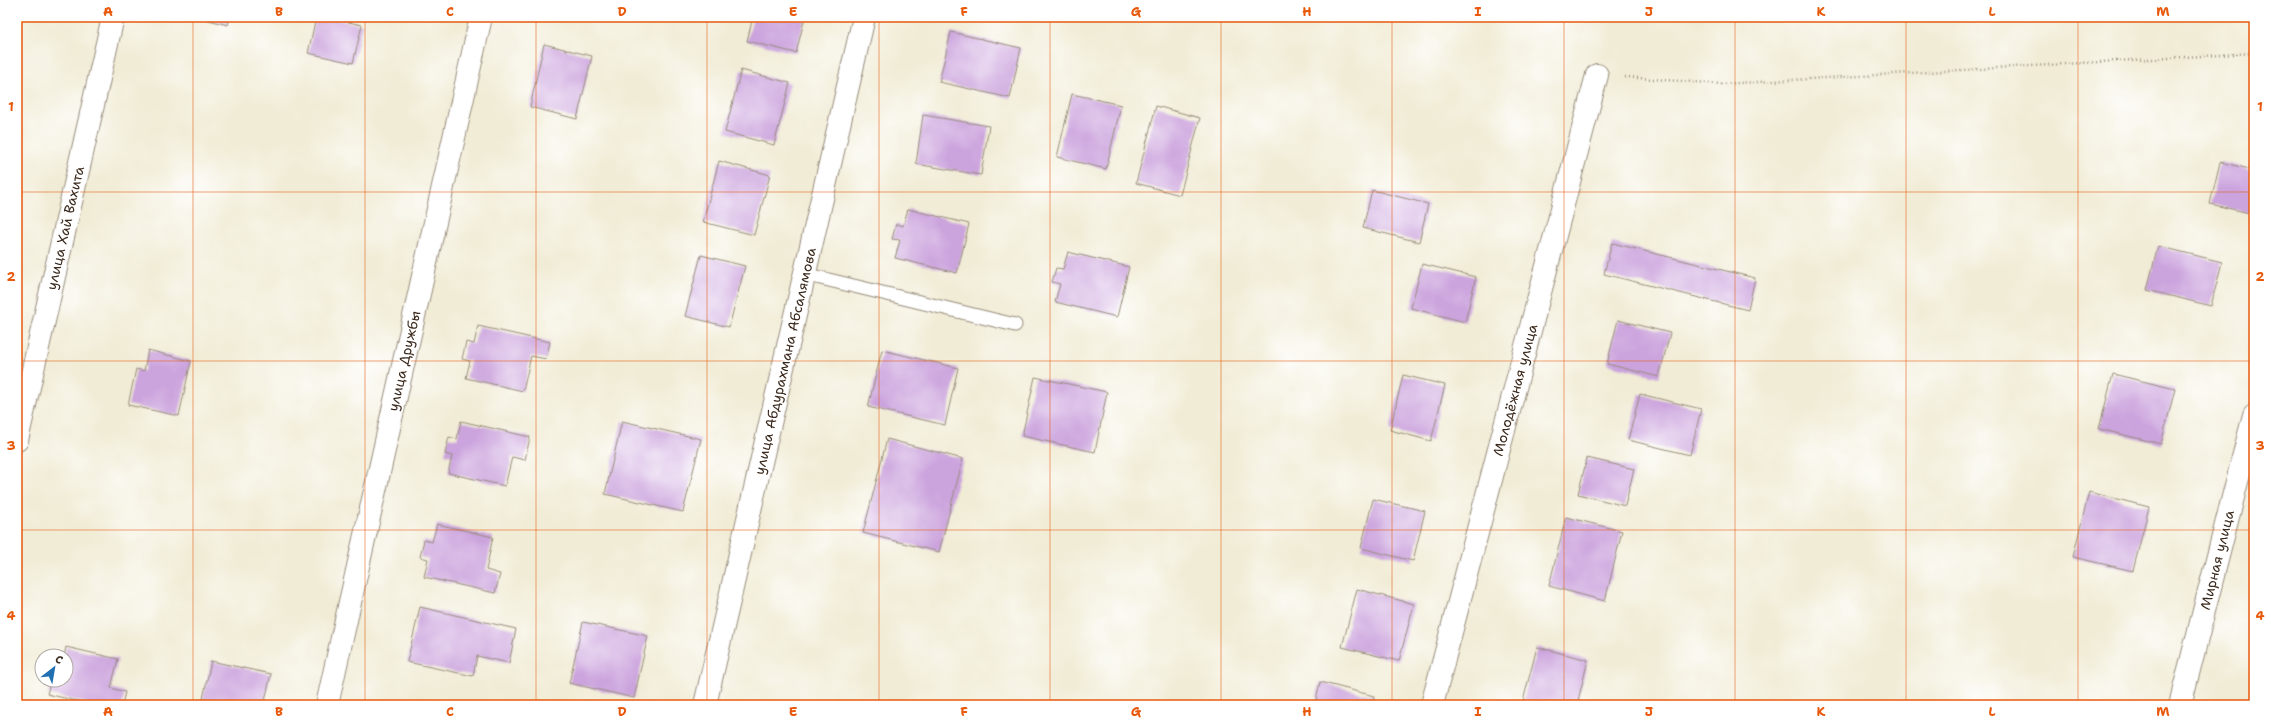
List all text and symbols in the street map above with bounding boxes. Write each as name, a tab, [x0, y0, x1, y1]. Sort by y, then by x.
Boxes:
text: A	[103, 3, 113, 20]
text: B	[275, 3, 283, 20]
text: C	[446, 3, 454, 20]
text: D	[617, 3, 627, 20]
text: E	[789, 3, 798, 20]
text: F	[960, 3, 968, 20]
text: G	[1131, 3, 1142, 20]
text: H	[1302, 3, 1312, 20]
text: I	[1474, 3, 1482, 20]
text: J	[1645, 3, 1653, 20]
text: K	[1817, 3, 1826, 20]
text: L	[1988, 3, 1996, 20]
text: M	[2156, 3, 2170, 20]
text: 1	[8, 98, 14, 115]
text: 1	[2257, 98, 2263, 115]
street label: улица Хай Вахита	[42, 164, 88, 292]
street label: улица Абдурахмана Абсалямова	[750, 245, 820, 476]
text: 2	[6, 268, 16, 285]
text: 2	[2255, 268, 2265, 285]
street label: улица Дружбы	[384, 309, 424, 413]
street label: Молодёжная улица	[1489, 322, 1541, 458]
text: 3	[6, 437, 16, 454]
text: 3	[2255, 437, 2265, 454]
street label: Мирная улица	[2196, 508, 2238, 612]
text: 4	[6, 607, 16, 624]
text: 4	[2255, 607, 2265, 624]
north arrow	[34, 648, 74, 688]
text: С	[52, 652, 66, 668]
text: A	[103, 703, 113, 720]
text: B	[275, 703, 283, 720]
text: C	[446, 703, 454, 720]
text: D	[617, 703, 627, 720]
text: E	[789, 703, 798, 720]
text: F	[960, 703, 968, 720]
text: G	[1131, 703, 1142, 720]
text: H	[1302, 703, 1312, 720]
text: I	[1474, 703, 1482, 720]
text: J	[1645, 703, 1653, 720]
text: K	[1817, 703, 1826, 720]
text: L	[1988, 703, 1996, 720]
text: M	[2156, 703, 2170, 720]

